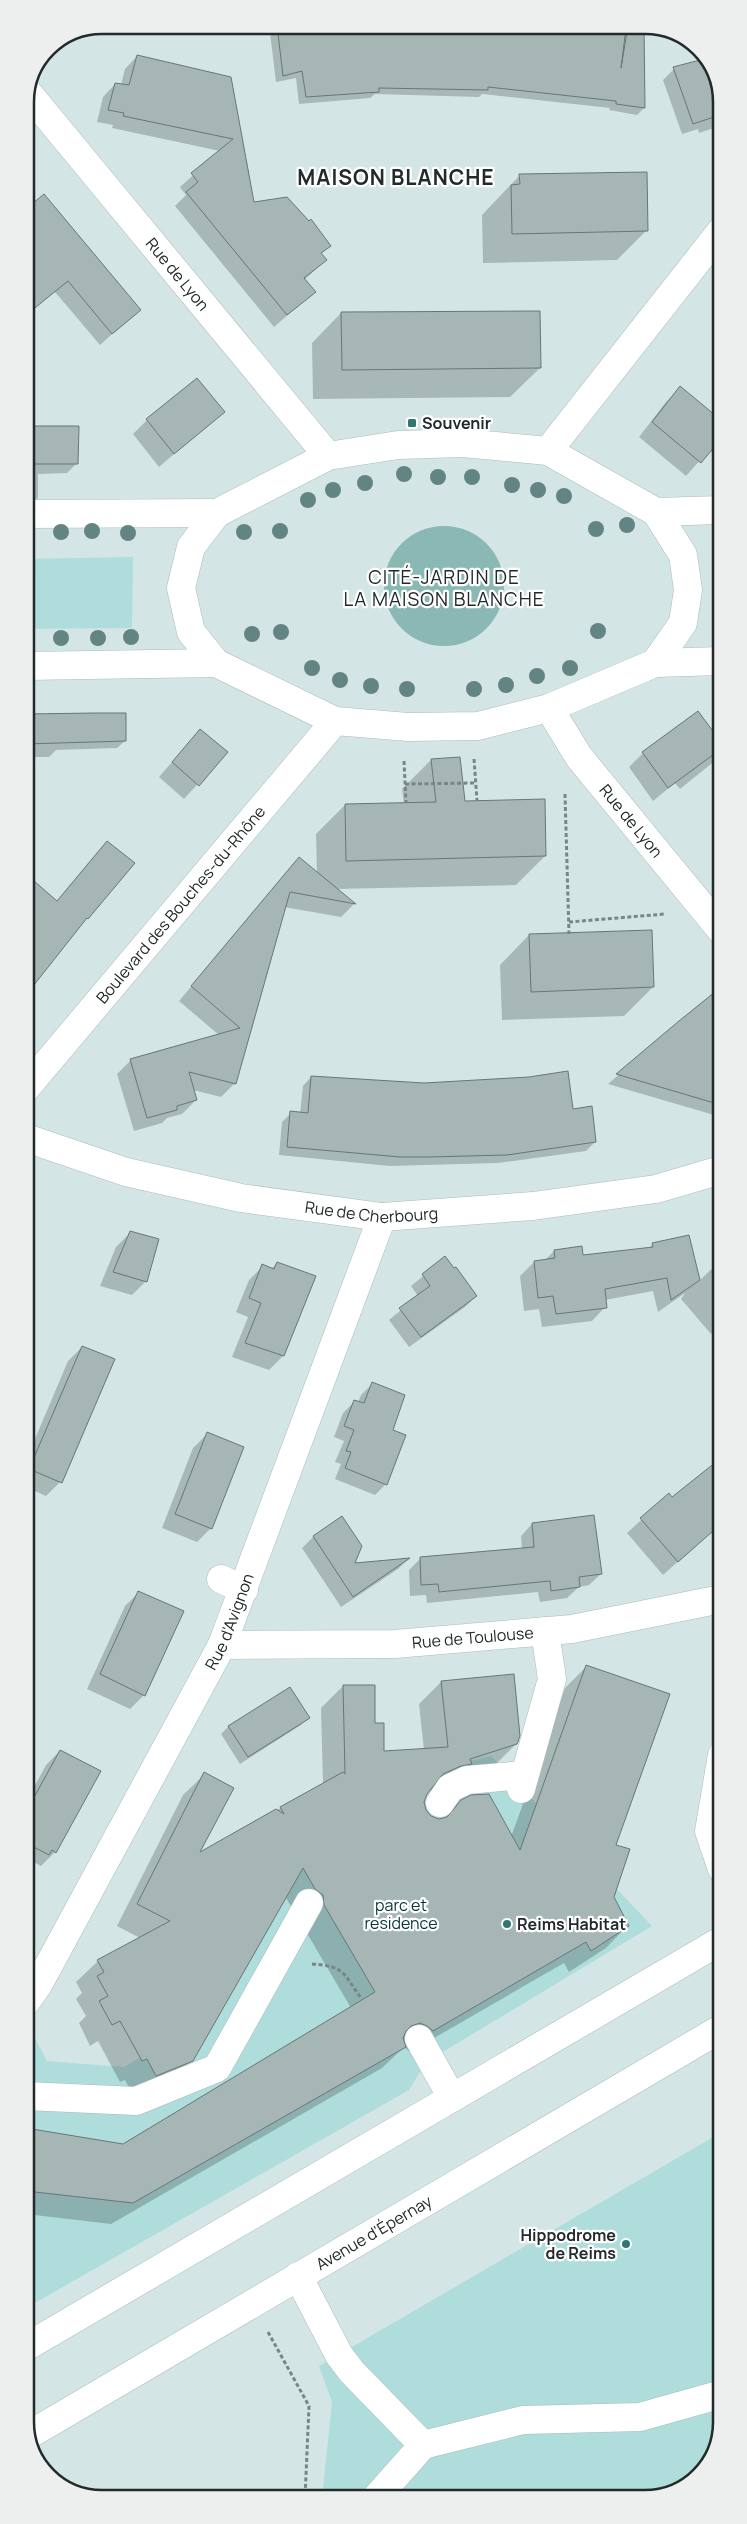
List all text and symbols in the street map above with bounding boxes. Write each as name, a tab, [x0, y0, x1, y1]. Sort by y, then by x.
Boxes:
district label: MAISON BLANCHE	[297, 163, 495, 191]
street label: Rue de Lyon	[141, 233, 214, 315]
place label: Souvenir	[422, 412, 491, 434]
marker: Souvenir	[406, 417, 418, 429]
district label: CITÉ-JARDIN DE LA MAISON BLANCHE	[343, 564, 545, 612]
street label: Rue de Lyon	[595, 780, 668, 862]
street label: Boulevard des Bouches-du-Rhône	[91, 801, 270, 1008]
street label: Rue de Cherbourg	[304, 1196, 439, 1228]
street label: Rue d'Avignon	[200, 1570, 259, 1674]
street label: Rue de Toulouse	[411, 1621, 534, 1654]
park label: parc et residence	[364, 1894, 438, 1934]
place label: Reims Habitat	[517, 1913, 626, 1935]
marker: Reims Habitat	[501, 1918, 513, 1930]
street label: Avenue d'Épernay	[312, 2190, 436, 2275]
place label: Hippodrome de Reims	[521, 2224, 616, 2264]
marker: Hippodrome de Reims	[620, 2238, 632, 2250]

